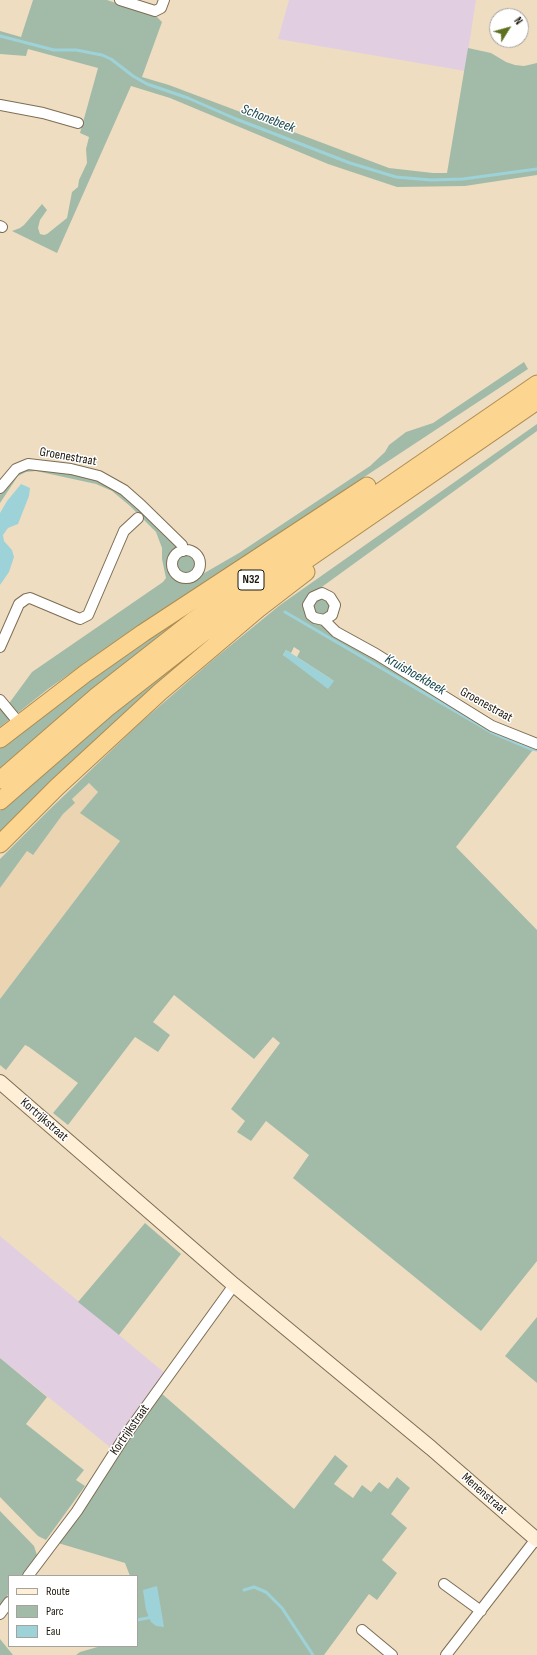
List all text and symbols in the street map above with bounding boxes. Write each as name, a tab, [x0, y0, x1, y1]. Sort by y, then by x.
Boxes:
north arrow	[489, 8, 529, 48]
text: N	[511, 15, 525, 27]
water label: Schonebeek	[239, 101, 297, 137]
street label: Groenestraat	[38, 444, 98, 470]
road number: N32	[238, 570, 264, 590]
water label: Kruishoekbeek	[382, 651, 448, 699]
street label: Groenestraat	[457, 684, 515, 726]
street label: Kortrijkstraat	[17, 1095, 71, 1145]
street label: Kortrijkstraat	[107, 1402, 153, 1458]
street label: Menenstraat	[458, 1470, 510, 1518]
legend	[8, 1575, 138, 1647]
text: Route	[46, 1584, 70, 1599]
text: Parc	[46, 1604, 64, 1619]
text: Eau	[46, 1624, 60, 1639]

